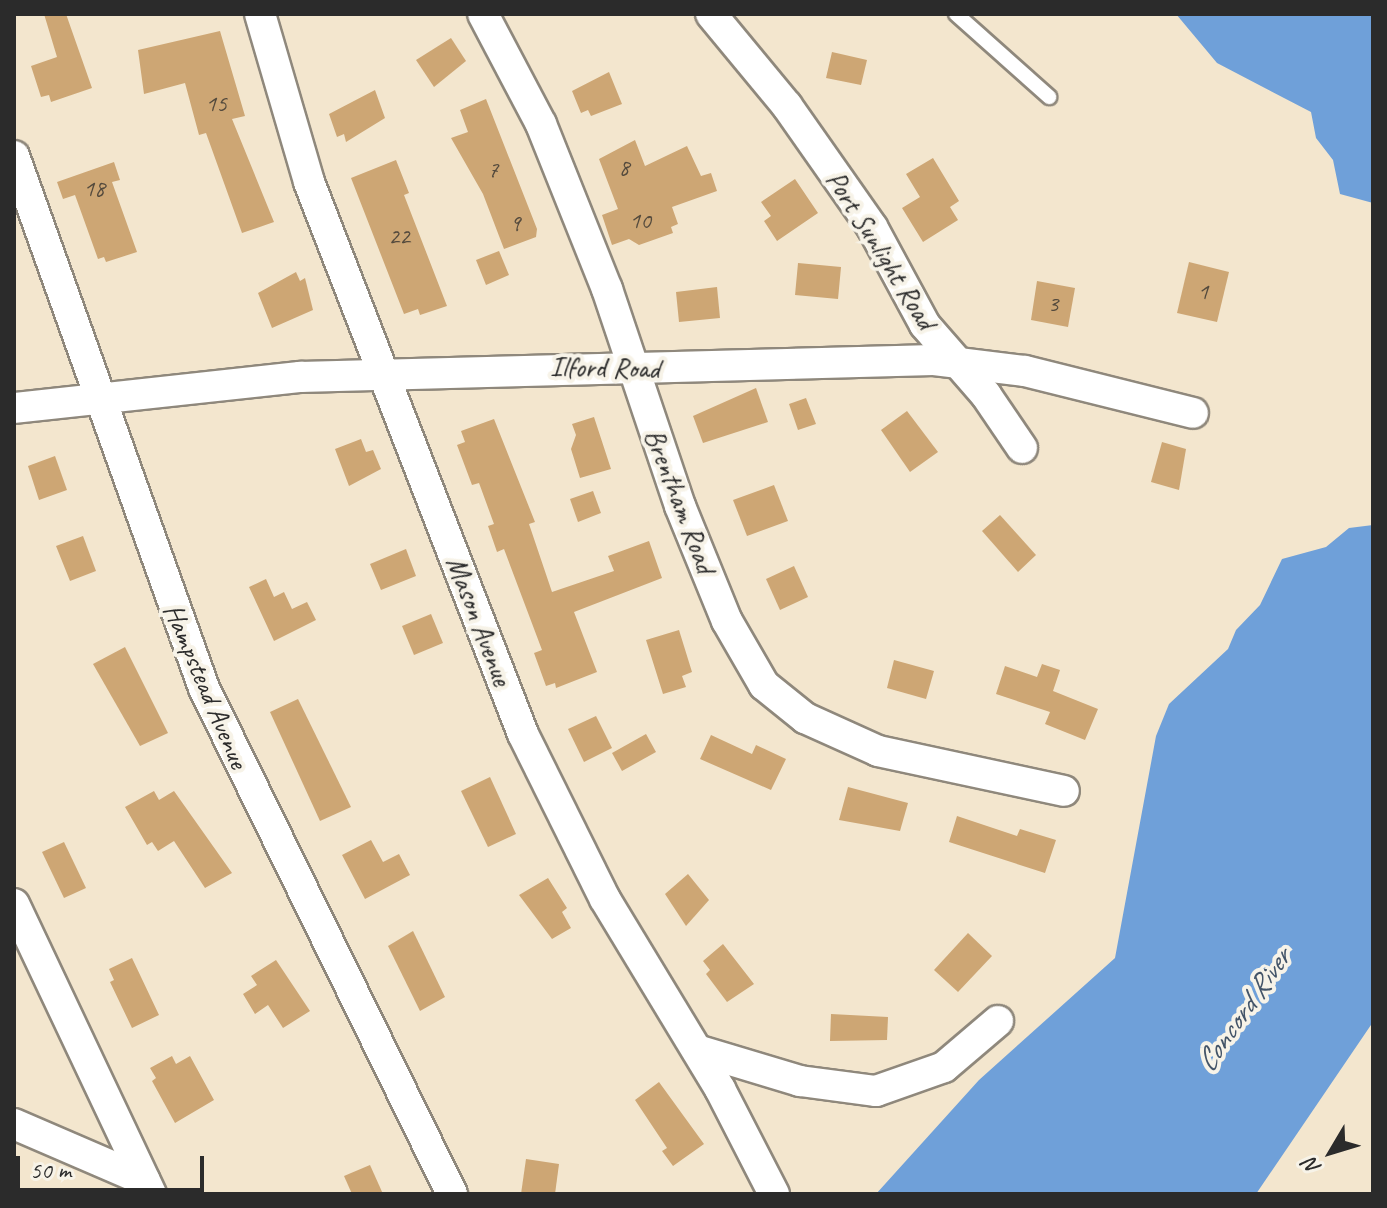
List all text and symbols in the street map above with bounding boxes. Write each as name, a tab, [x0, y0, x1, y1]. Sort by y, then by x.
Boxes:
house number: 15	[205, 90, 227, 118]
house number: 8	[619, 154, 629, 182]
house number: 7	[488, 156, 498, 184]
street label: Port Sunlight Road	[819, 165, 943, 335]
house number: 18	[83, 175, 105, 203]
house number: 10	[629, 207, 651, 235]
house number: 9	[510, 210, 520, 238]
house number: 22	[388, 223, 410, 251]
house number: 1	[1198, 278, 1208, 306]
house number: 3	[1048, 290, 1058, 318]
street label: Ilford Road	[550, 350, 660, 386]
street label: Brentham Road	[637, 425, 723, 577]
street label: Mason Avenue	[439, 552, 519, 690]
street label: Hampstead Avenue	[156, 599, 256, 773]
water label: Concord River	[1188, 942, 1298, 1078]
north arrow	[1291, 1112, 1371, 1192]
scale bar	[20, 1140, 208, 1190]
text: N	[1297, 1153, 1327, 1181]
text: 50 m	[30, 1155, 71, 1185]

